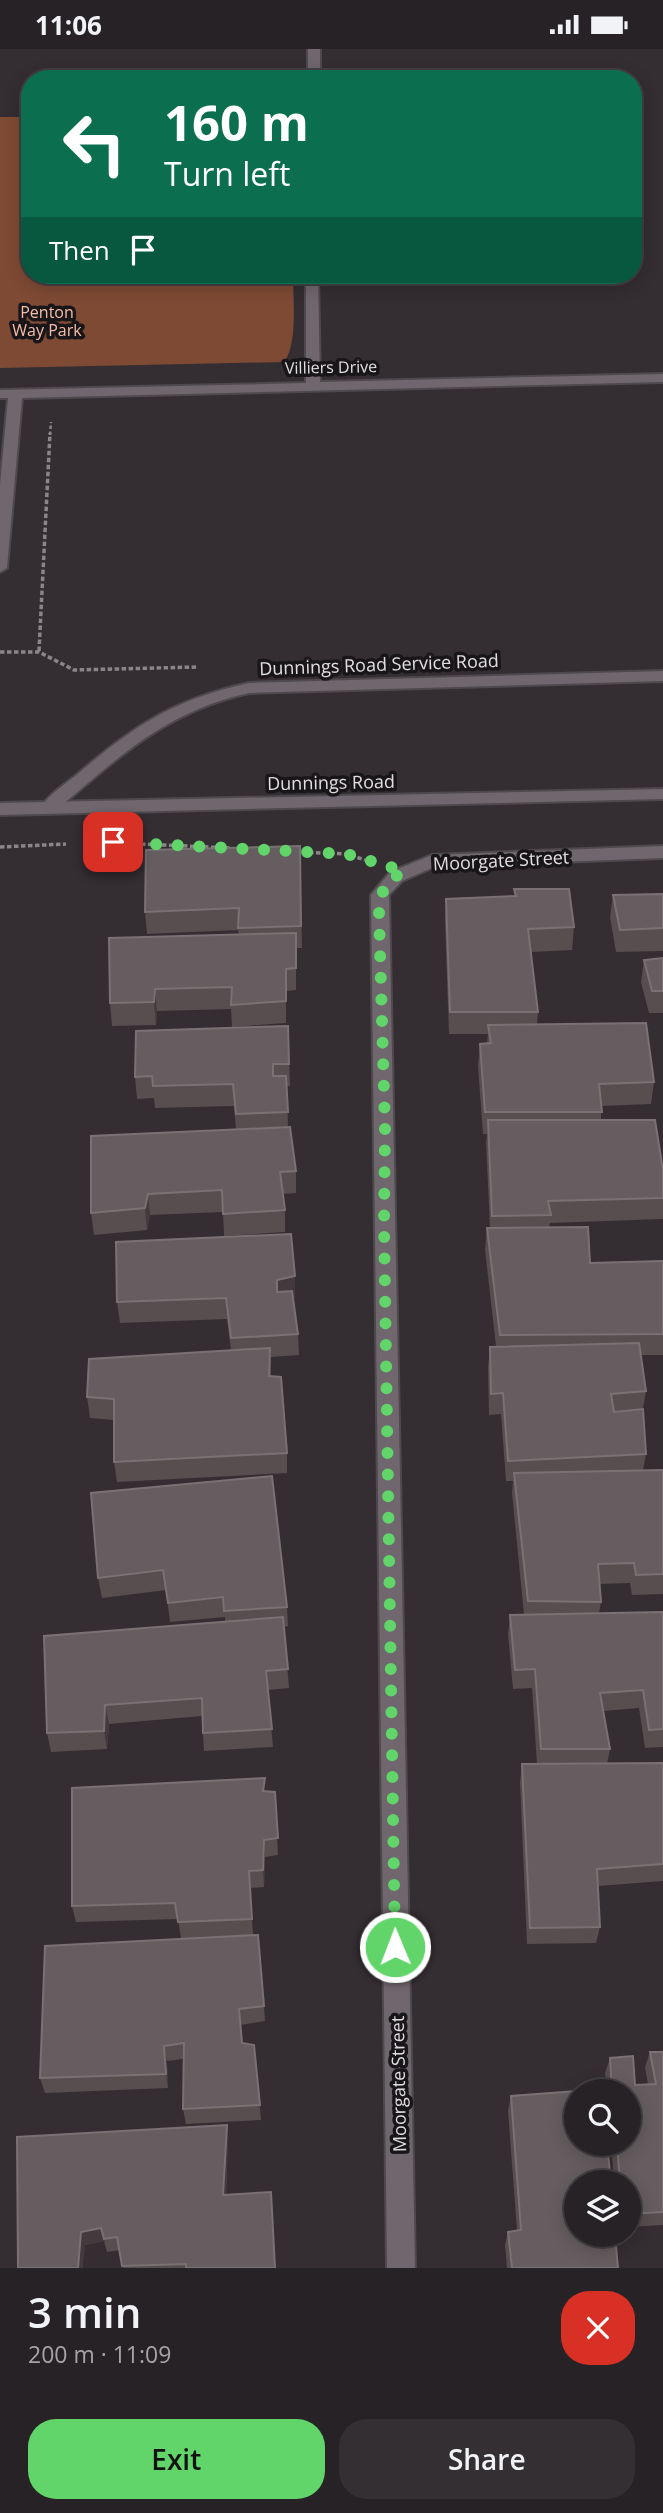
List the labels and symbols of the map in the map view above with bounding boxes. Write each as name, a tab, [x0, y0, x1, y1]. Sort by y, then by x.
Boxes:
park label: Penton Way Park	[12, 301, 82, 341]
street label: Villiers Drive	[285, 355, 377, 379]
street label: Dunnings Road Service Road	[259, 648, 499, 680]
street label: Dunnings Road	[267, 769, 395, 795]
pin	[83, 812, 143, 872]
street label: Moorgate Street	[432, 844, 570, 876]
position arrow	[358, 1910, 432, 1984]
street label: Moorgate Street	[385, 2016, 411, 2152]

